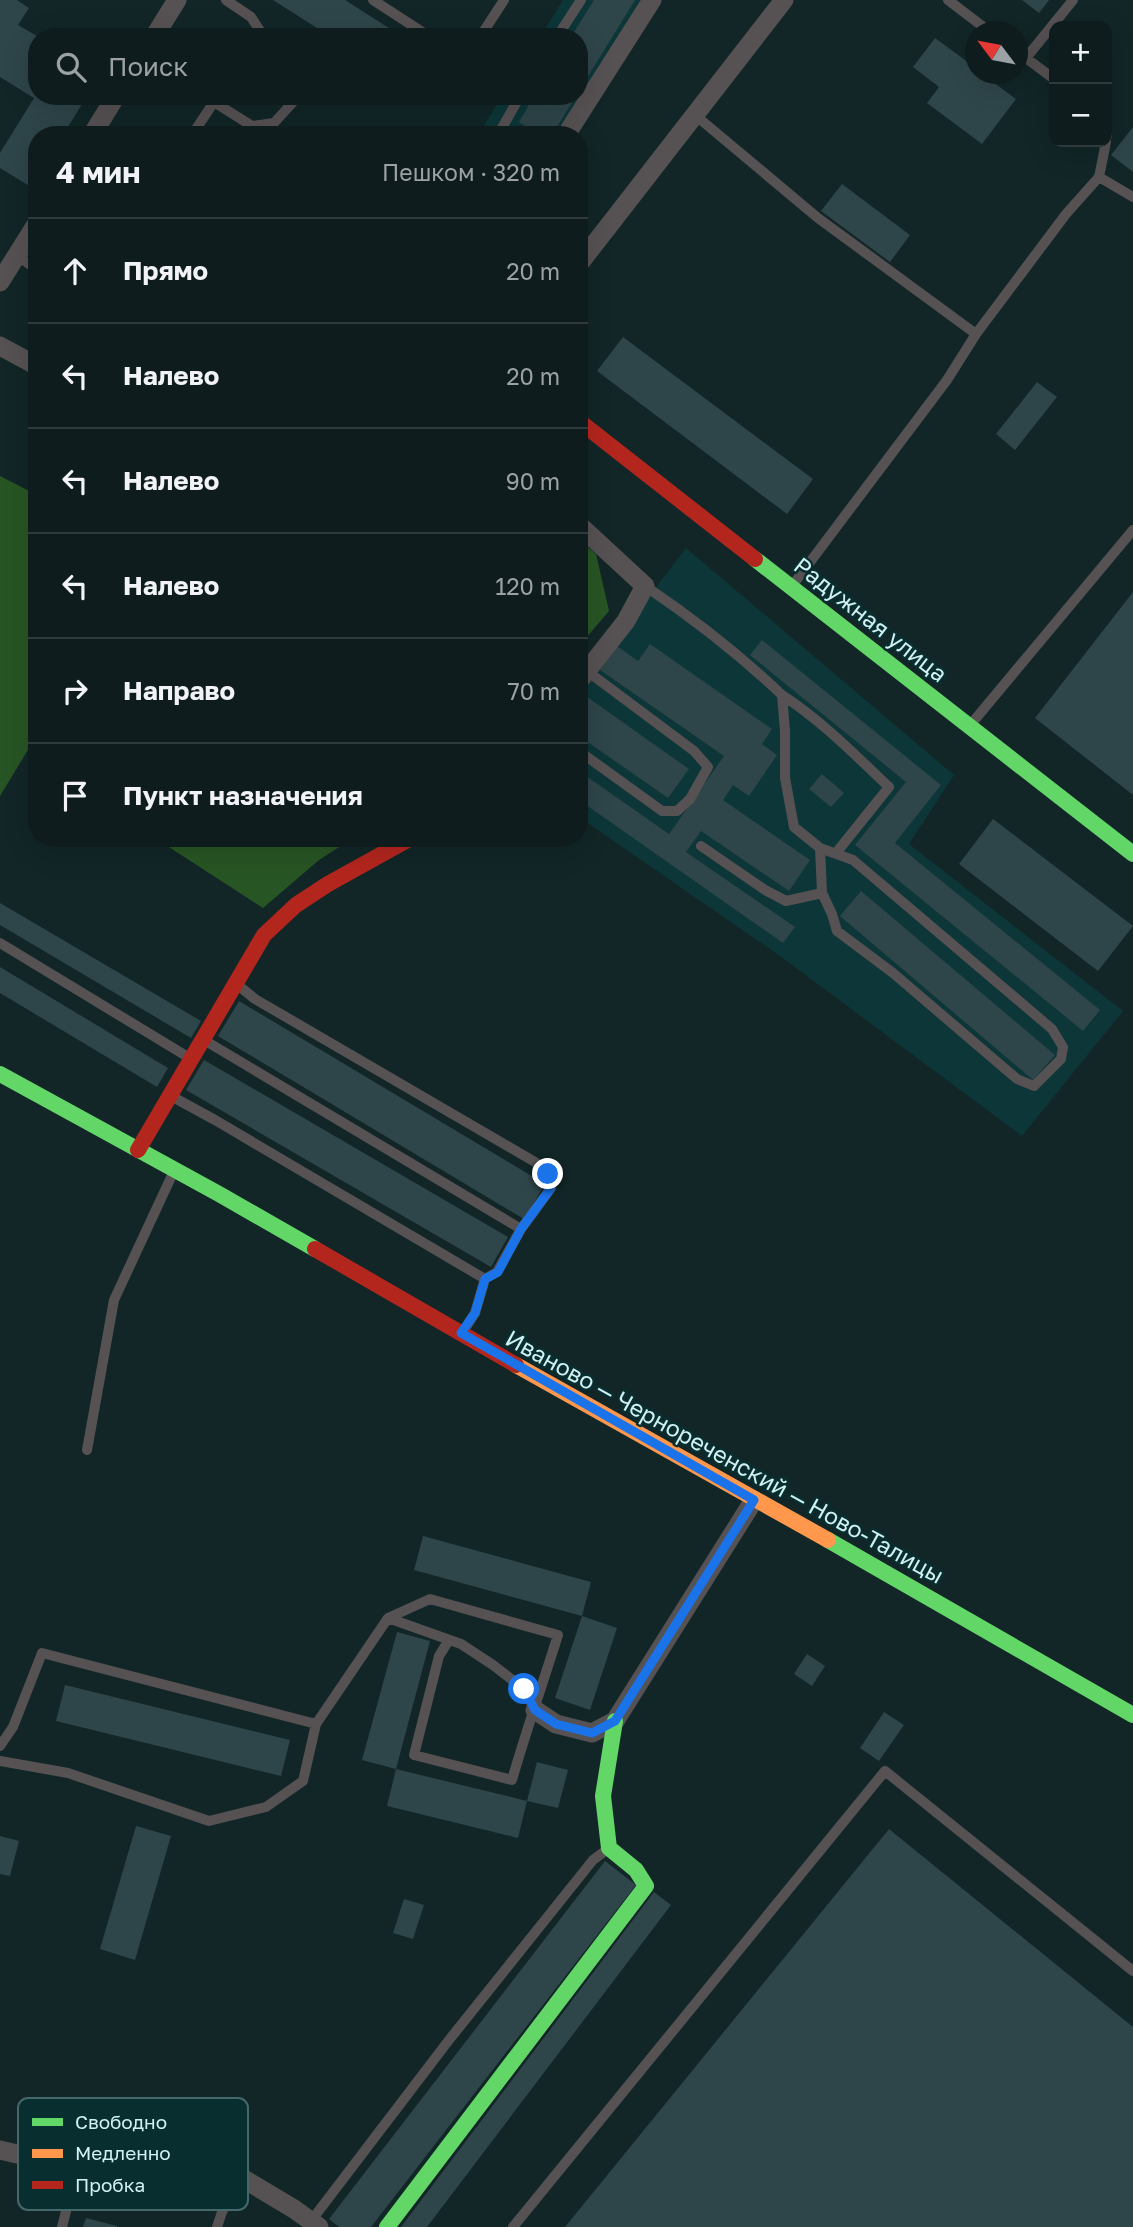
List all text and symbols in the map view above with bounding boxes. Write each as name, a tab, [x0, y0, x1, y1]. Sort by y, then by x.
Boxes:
north arrow	[965, 21, 1028, 84]
map controls	[1049, 21, 1112, 147]
button: +	[1049, 21, 1112, 84]
search box	[28, 28, 588, 105]
icon: search	[52, 48, 90, 86]
text: Поиск	[108, 51, 188, 82]
button: −	[1049, 84, 1112, 147]
text: 4 мин	[56, 154, 140, 190]
text: Пешком · 320 m	[382, 158, 560, 186]
icon: ahead	[56, 252, 94, 290]
text: Прямо	[123, 255, 208, 286]
text: 20 m	[506, 257, 560, 285]
icon: left	[56, 357, 94, 395]
text: Налево	[123, 360, 219, 391]
text: 20 m	[506, 362, 560, 390]
icon: left	[56, 462, 94, 500]
text: Налево	[123, 465, 219, 496]
text: 90 m	[506, 467, 560, 495]
street label: Радужная улица	[789, 551, 953, 687]
icon: left	[56, 567, 94, 605]
text: Налево	[123, 570, 219, 601]
text: 120 m	[495, 572, 560, 600]
icon: right	[56, 672, 94, 710]
text: Направо	[123, 675, 235, 706]
text: 70 m	[507, 677, 560, 705]
icon: arrive	[56, 777, 94, 815]
text: Пункт назначения	[123, 780, 363, 811]
route end	[532, 1158, 563, 1189]
street label: Иваново — Чернореченский — Ново-Талицы	[501, 1323, 949, 1589]
route start	[508, 1673, 539, 1704]
legend	[18, 2098, 248, 2210]
text: Свободно	[75, 2110, 167, 2133]
text: Медленно	[75, 2141, 171, 2164]
text: Пробка	[75, 2173, 145, 2196]

